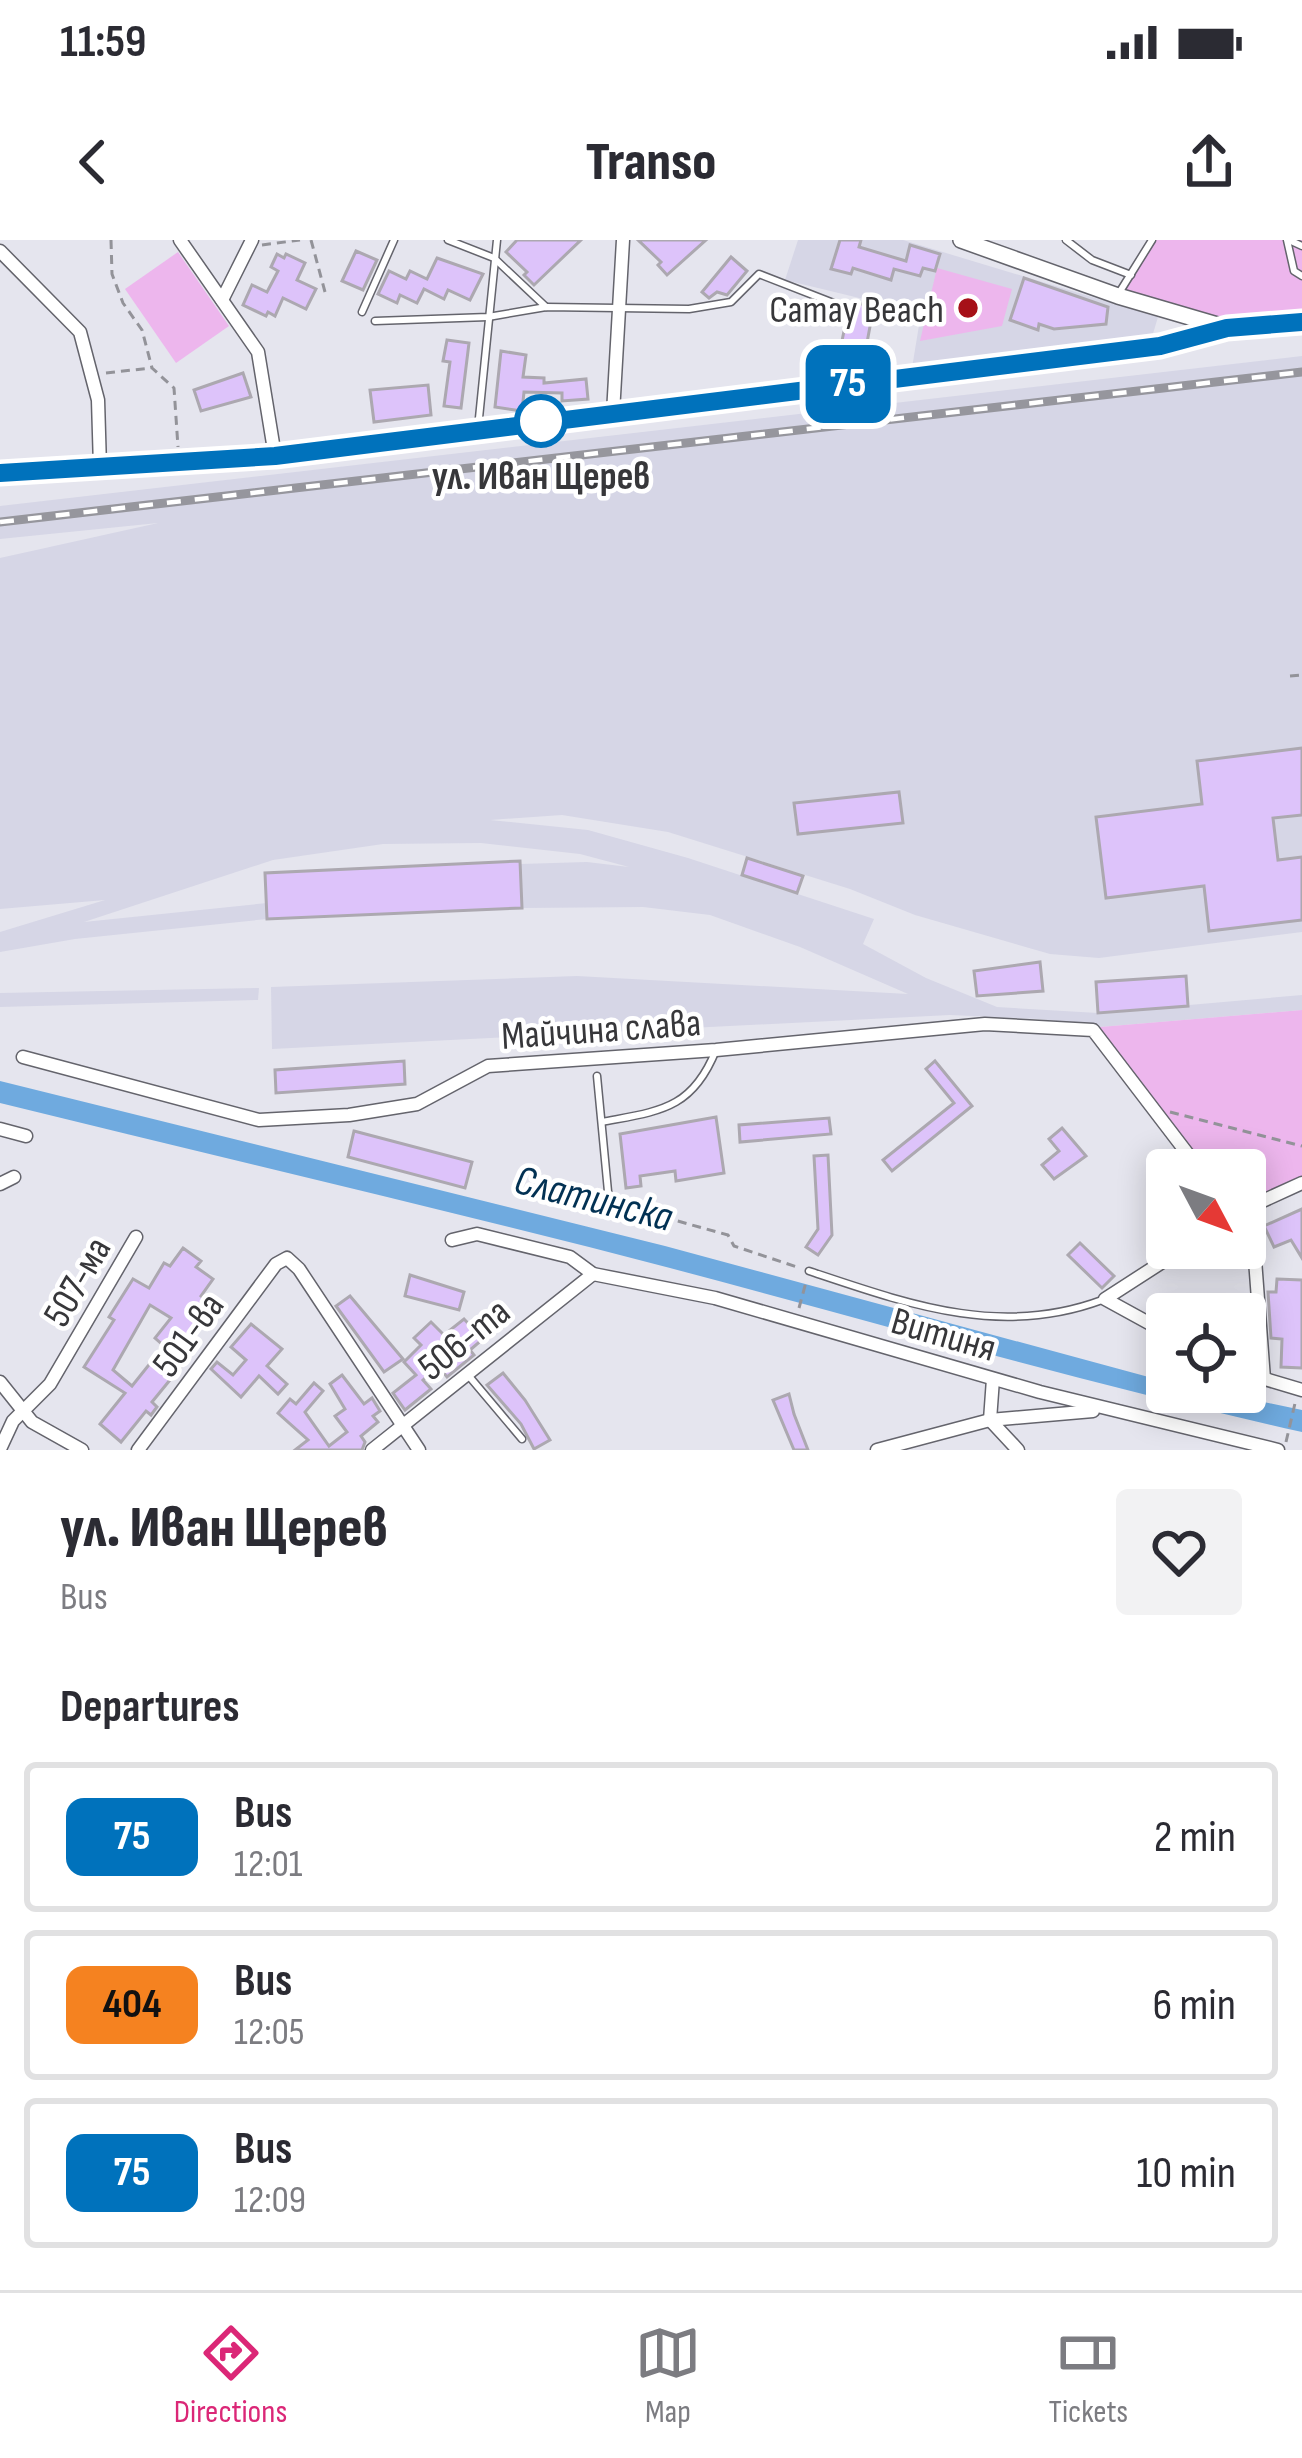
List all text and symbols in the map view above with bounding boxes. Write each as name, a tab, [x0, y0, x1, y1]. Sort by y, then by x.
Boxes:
text: 11:59	[60, 15, 146, 70]
icon: back	[60, 129, 126, 195]
icon: share	[1176, 129, 1242, 195]
text: Transo	[586, 130, 716, 195]
place label: Camay Beach	[769, 287, 944, 334]
marker: Camay Beach	[955, 295, 981, 321]
line badge: 75	[794, 345, 902, 423]
text: 75	[830, 358, 866, 409]
marker: ул. Иван Щерев	[516, 396, 566, 446]
place label: ул. Иван Щерев	[432, 454, 650, 501]
street label: Майчина слава	[500, 1000, 703, 1061]
north arrow	[1146, 1149, 1266, 1269]
map controls	[1146, 1149, 1266, 1413]
water label: Слатинска	[509, 1155, 678, 1244]
street label: 507-ма	[34, 1229, 122, 1335]
street label: 501-ва	[143, 1284, 235, 1387]
street label: 506-та	[409, 1289, 520, 1391]
button: locate	[1146, 1293, 1266, 1413]
street label: Витиня	[886, 1298, 1001, 1373]
button: heart	[1116, 1489, 1242, 1615]
text: ул. Иван Щерев	[60, 1495, 388, 1563]
text: Bus	[60, 1574, 108, 1621]
text: Departures	[60, 1680, 239, 1735]
text: Bus	[234, 1786, 292, 1841]
text: 2 min	[1154, 1810, 1236, 1865]
text: 75	[114, 1811, 150, 1862]
text: 12:01	[234, 1841, 303, 1888]
text: Bus	[234, 1954, 292, 2009]
text: 6 min	[1153, 1978, 1236, 2033]
text: 404	[102, 1979, 162, 2030]
text: 12:05	[234, 2009, 305, 2056]
text: Bus	[234, 2122, 292, 2177]
text: 10 min	[1137, 2146, 1236, 2201]
text: 75	[114, 2147, 150, 2198]
text: 12:09	[234, 2177, 306, 2224]
tab: Directions	[174, 2320, 287, 2432]
tab: Map	[635, 2320, 701, 2432]
tab: Tickets	[1048, 2320, 1128, 2432]

